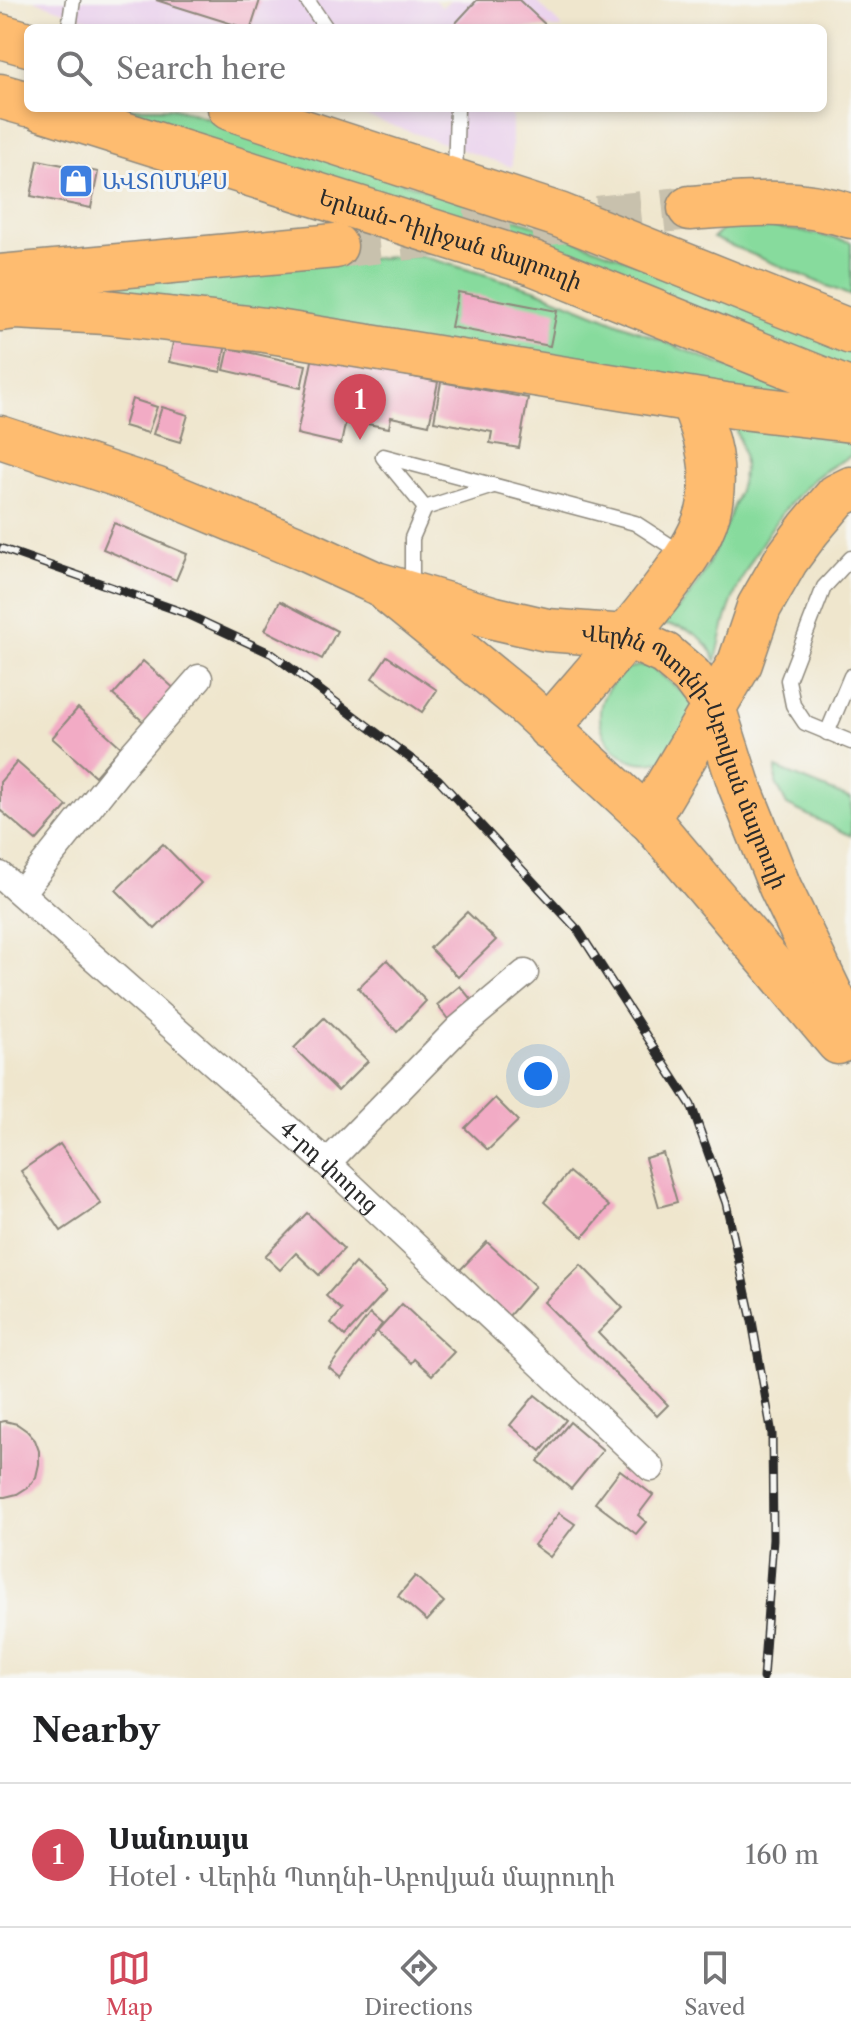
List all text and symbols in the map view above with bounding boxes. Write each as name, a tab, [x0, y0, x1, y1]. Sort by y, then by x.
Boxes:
search box	[24, 24, 827, 112]
icon: search	[52, 46, 96, 90]
text: Search here	[116, 50, 286, 87]
shop icon: ԱՎՏՈՄԱՔՍ	[57, 162, 95, 200]
place label: ԱՎՏՈՄԱՔՍ	[102, 168, 228, 195]
street label: Երևան-Դիլիջան մայրուղի	[316, 183, 586, 295]
pin: 1	[334, 374, 386, 440]
street label: Վերին Պտղնի-Աբովյան մայրուղի	[580, 620, 792, 893]
your location	[518, 1056, 558, 1096]
street label: 4-րդ փողոց	[274, 1115, 384, 1219]
text: Nearby	[32, 1709, 160, 1751]
text: Սանռայս	[108, 1820, 249, 1857]
text: 1	[52, 1839, 64, 1871]
text: 160 m	[745, 1839, 819, 1871]
text: Hotel · Վերին Պտղնի-Աբովյան մայրուղի	[108, 1861, 615, 1893]
tab: Map	[106, 1946, 153, 2021]
tab: Directions	[364, 1946, 473, 2021]
tab: Saved	[684, 1946, 745, 2021]

